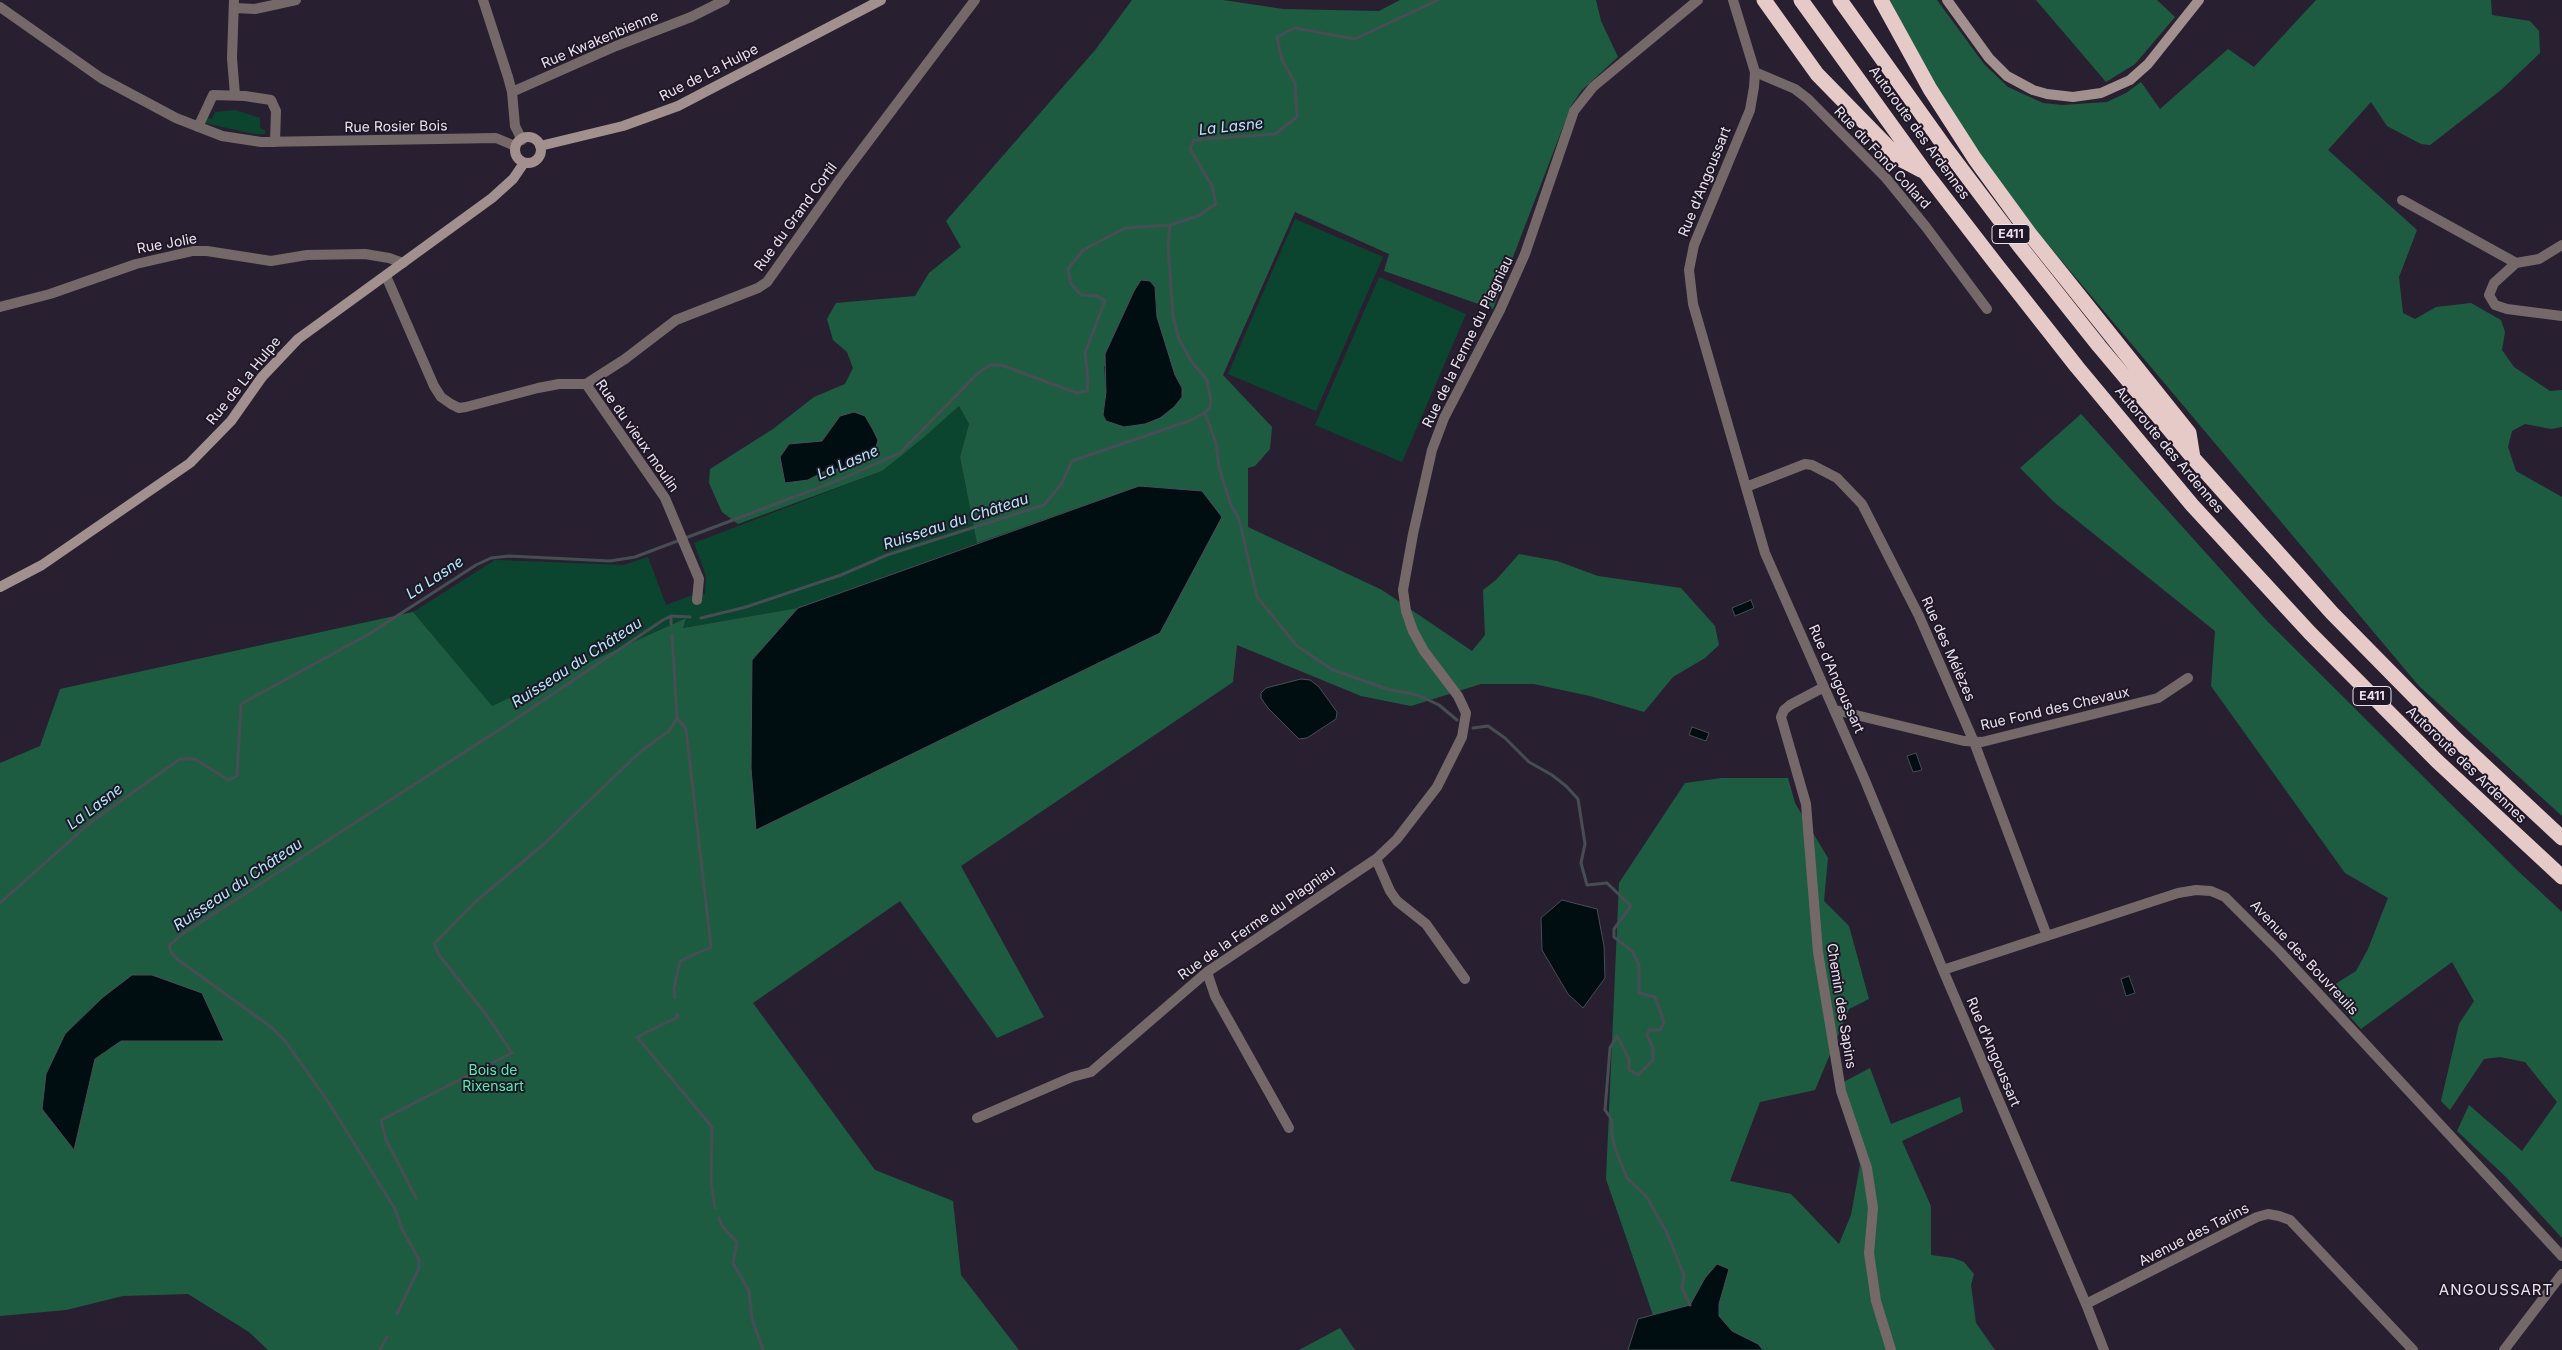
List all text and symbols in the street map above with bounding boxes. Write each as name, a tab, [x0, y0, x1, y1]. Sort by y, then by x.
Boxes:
street label: Rue Kwakenbienne	[539, 8, 661, 72]
street label: Rue de La Hulpe	[657, 41, 761, 105]
street label: Autoroute des Ardennes	[1865, 63, 1973, 203]
street label: Rue du Fond Collard	[1830, 103, 1934, 213]
water label: La Lasne	[1198, 115, 1264, 139]
street label: Rue Rosier Bois	[344, 118, 448, 136]
street label: Rue d'Angoussart	[1675, 125, 1735, 239]
street label: Rue du Grand Cortil	[751, 159, 841, 275]
road number: E411	[1992, 224, 2030, 243]
street label: Rue Jolie	[136, 230, 198, 258]
street label: Rue de la Ferme du Plagniau	[1419, 254, 1517, 430]
street label: Rue de La Hulpe	[203, 334, 285, 428]
street label: Rue du vieux moulin	[592, 377, 682, 495]
street label: Autoroute des Ardennes	[2111, 383, 2227, 517]
water label: La Lasne	[815, 442, 881, 484]
water label: Ruisseau du Château	[881, 490, 1031, 554]
water label: La Lasne	[403, 553, 467, 603]
street label: Rue des Mélèzes	[1917, 594, 1979, 704]
water label: Ruisseau du Château	[508, 614, 646, 712]
street label: Rue d'Angoussart	[1805, 622, 1867, 736]
street label: Rue Fond des Chevaux	[1979, 684, 2131, 734]
road number: E411	[2353, 686, 2391, 706]
street label: Autoroute des Ardennes	[2402, 703, 2530, 827]
water label: La Lasne	[64, 780, 126, 834]
water label: Ruisseau du Château	[170, 835, 306, 935]
street label: Rue de la Ferme du Plagniau	[1175, 862, 1339, 984]
street label: Avenue des Bouvreuils	[2247, 897, 2361, 1019]
street label: Chemin des Sapins	[1823, 942, 1859, 1070]
street label: Rue d'Angoussart	[1962, 995, 2024, 1109]
park label: Bois de Rixensart	[462, 1063, 524, 1096]
street label: Avenue des Tarins	[2136, 1200, 2252, 1270]
district label: ANGOUSSART	[2438, 1281, 2554, 1299]

